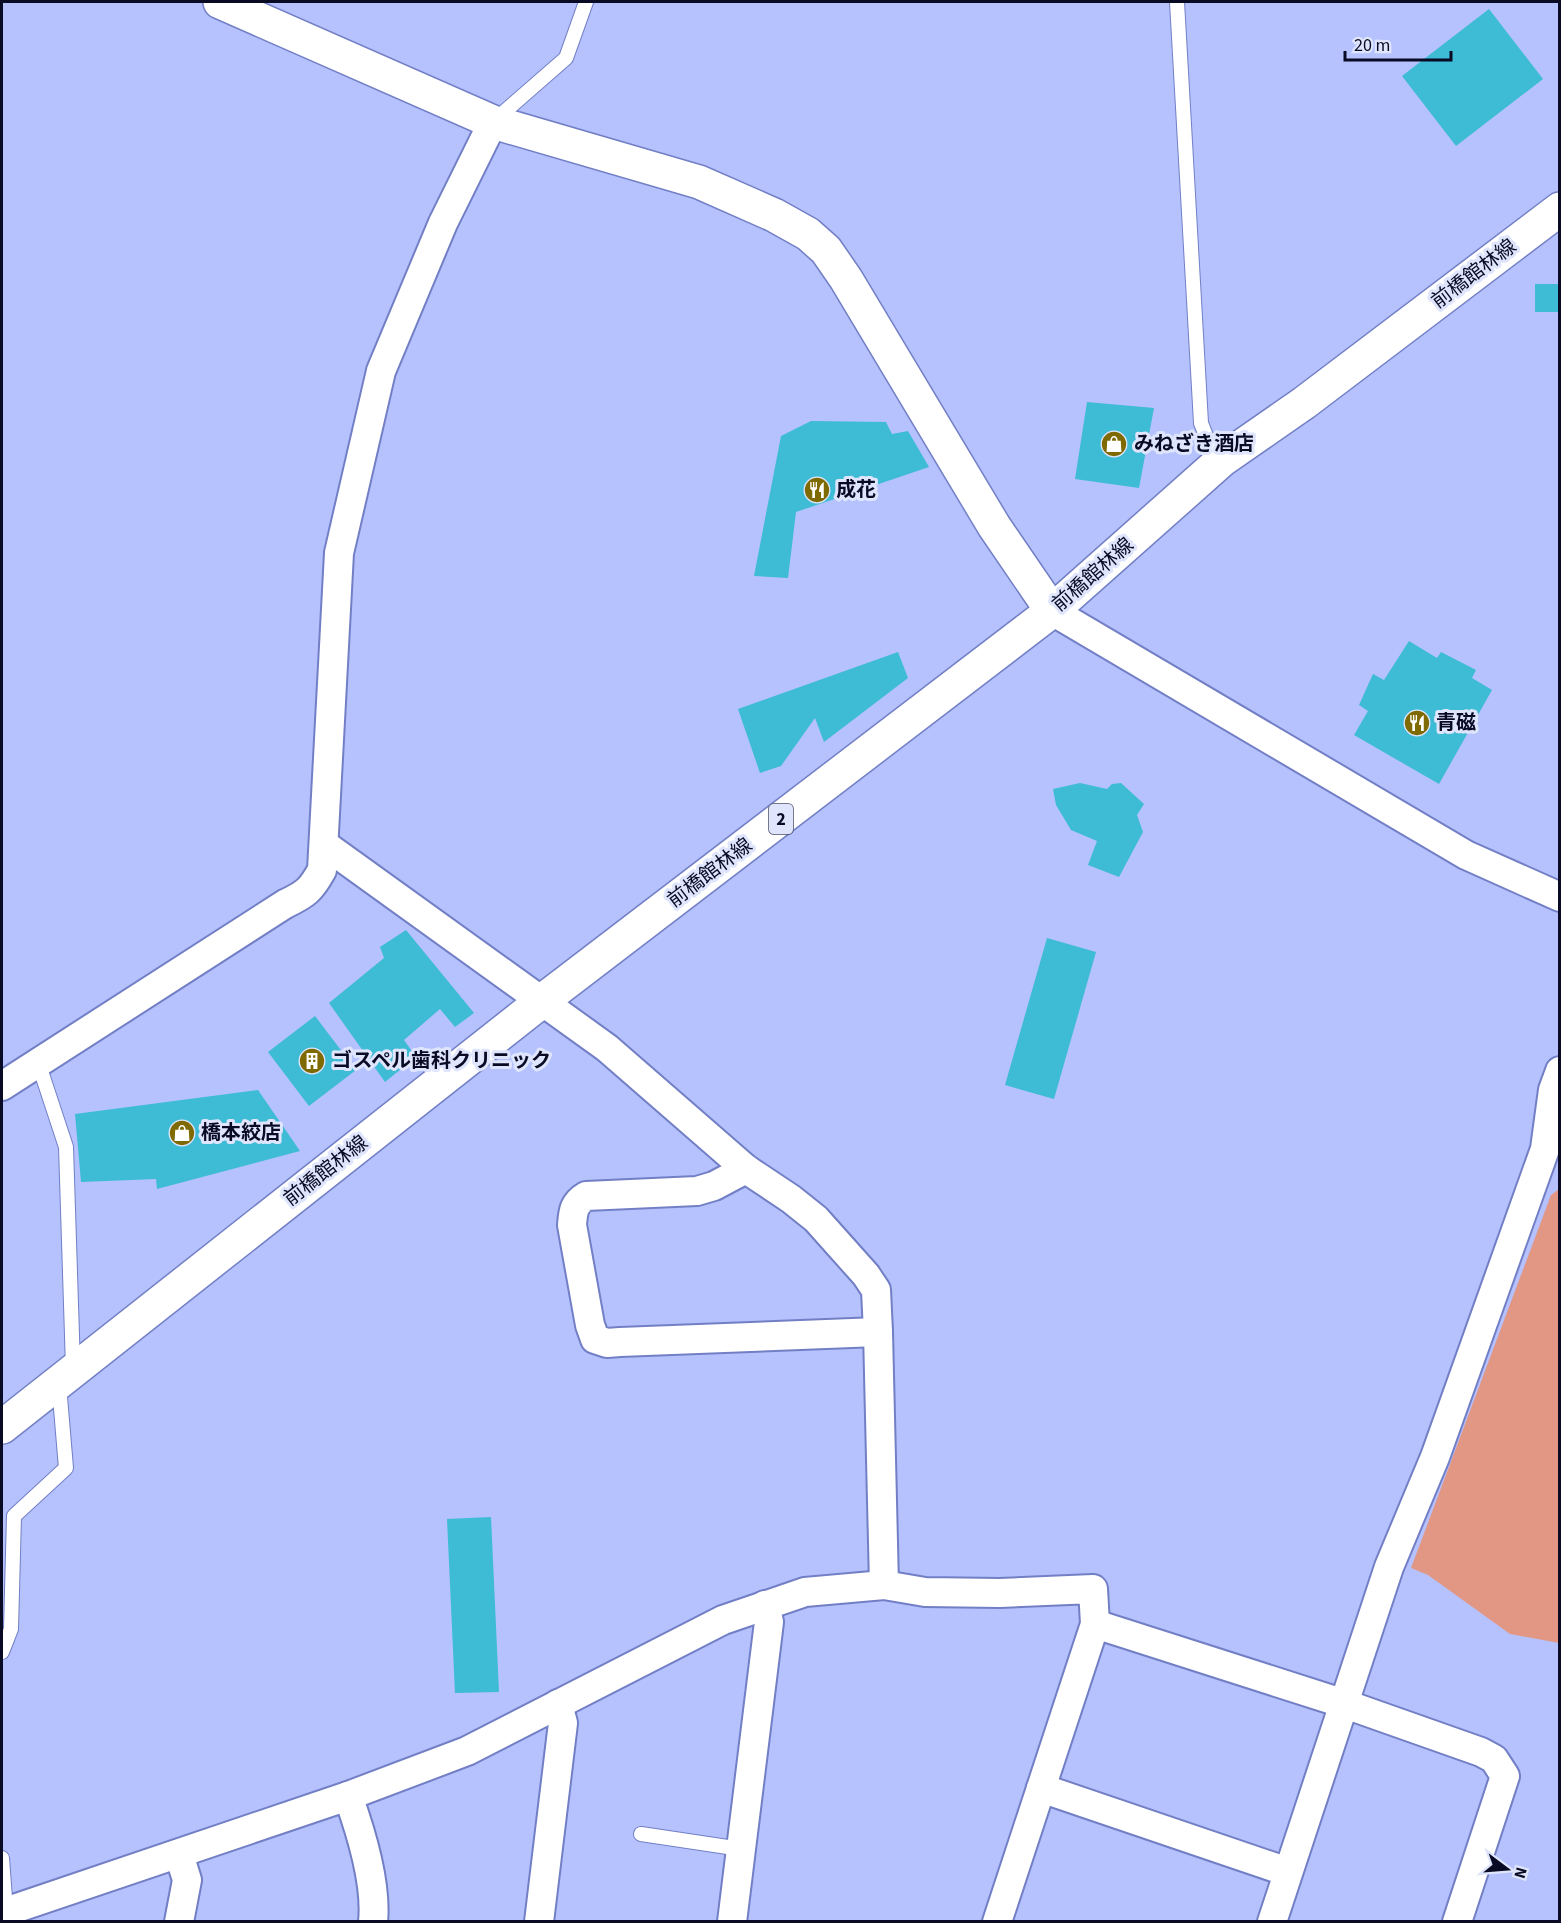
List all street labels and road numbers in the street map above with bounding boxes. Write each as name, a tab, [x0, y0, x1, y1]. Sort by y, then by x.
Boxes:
street label: 前橋館林線	[1426, 233, 1522, 315]
street label: 前橋館林線	[1046, 532, 1140, 618]
road number: 2	[769, 804, 793, 834]
street label: 前橋館林線	[662, 832, 758, 914]
street label: 前橋館林線	[278, 1129, 374, 1213]

